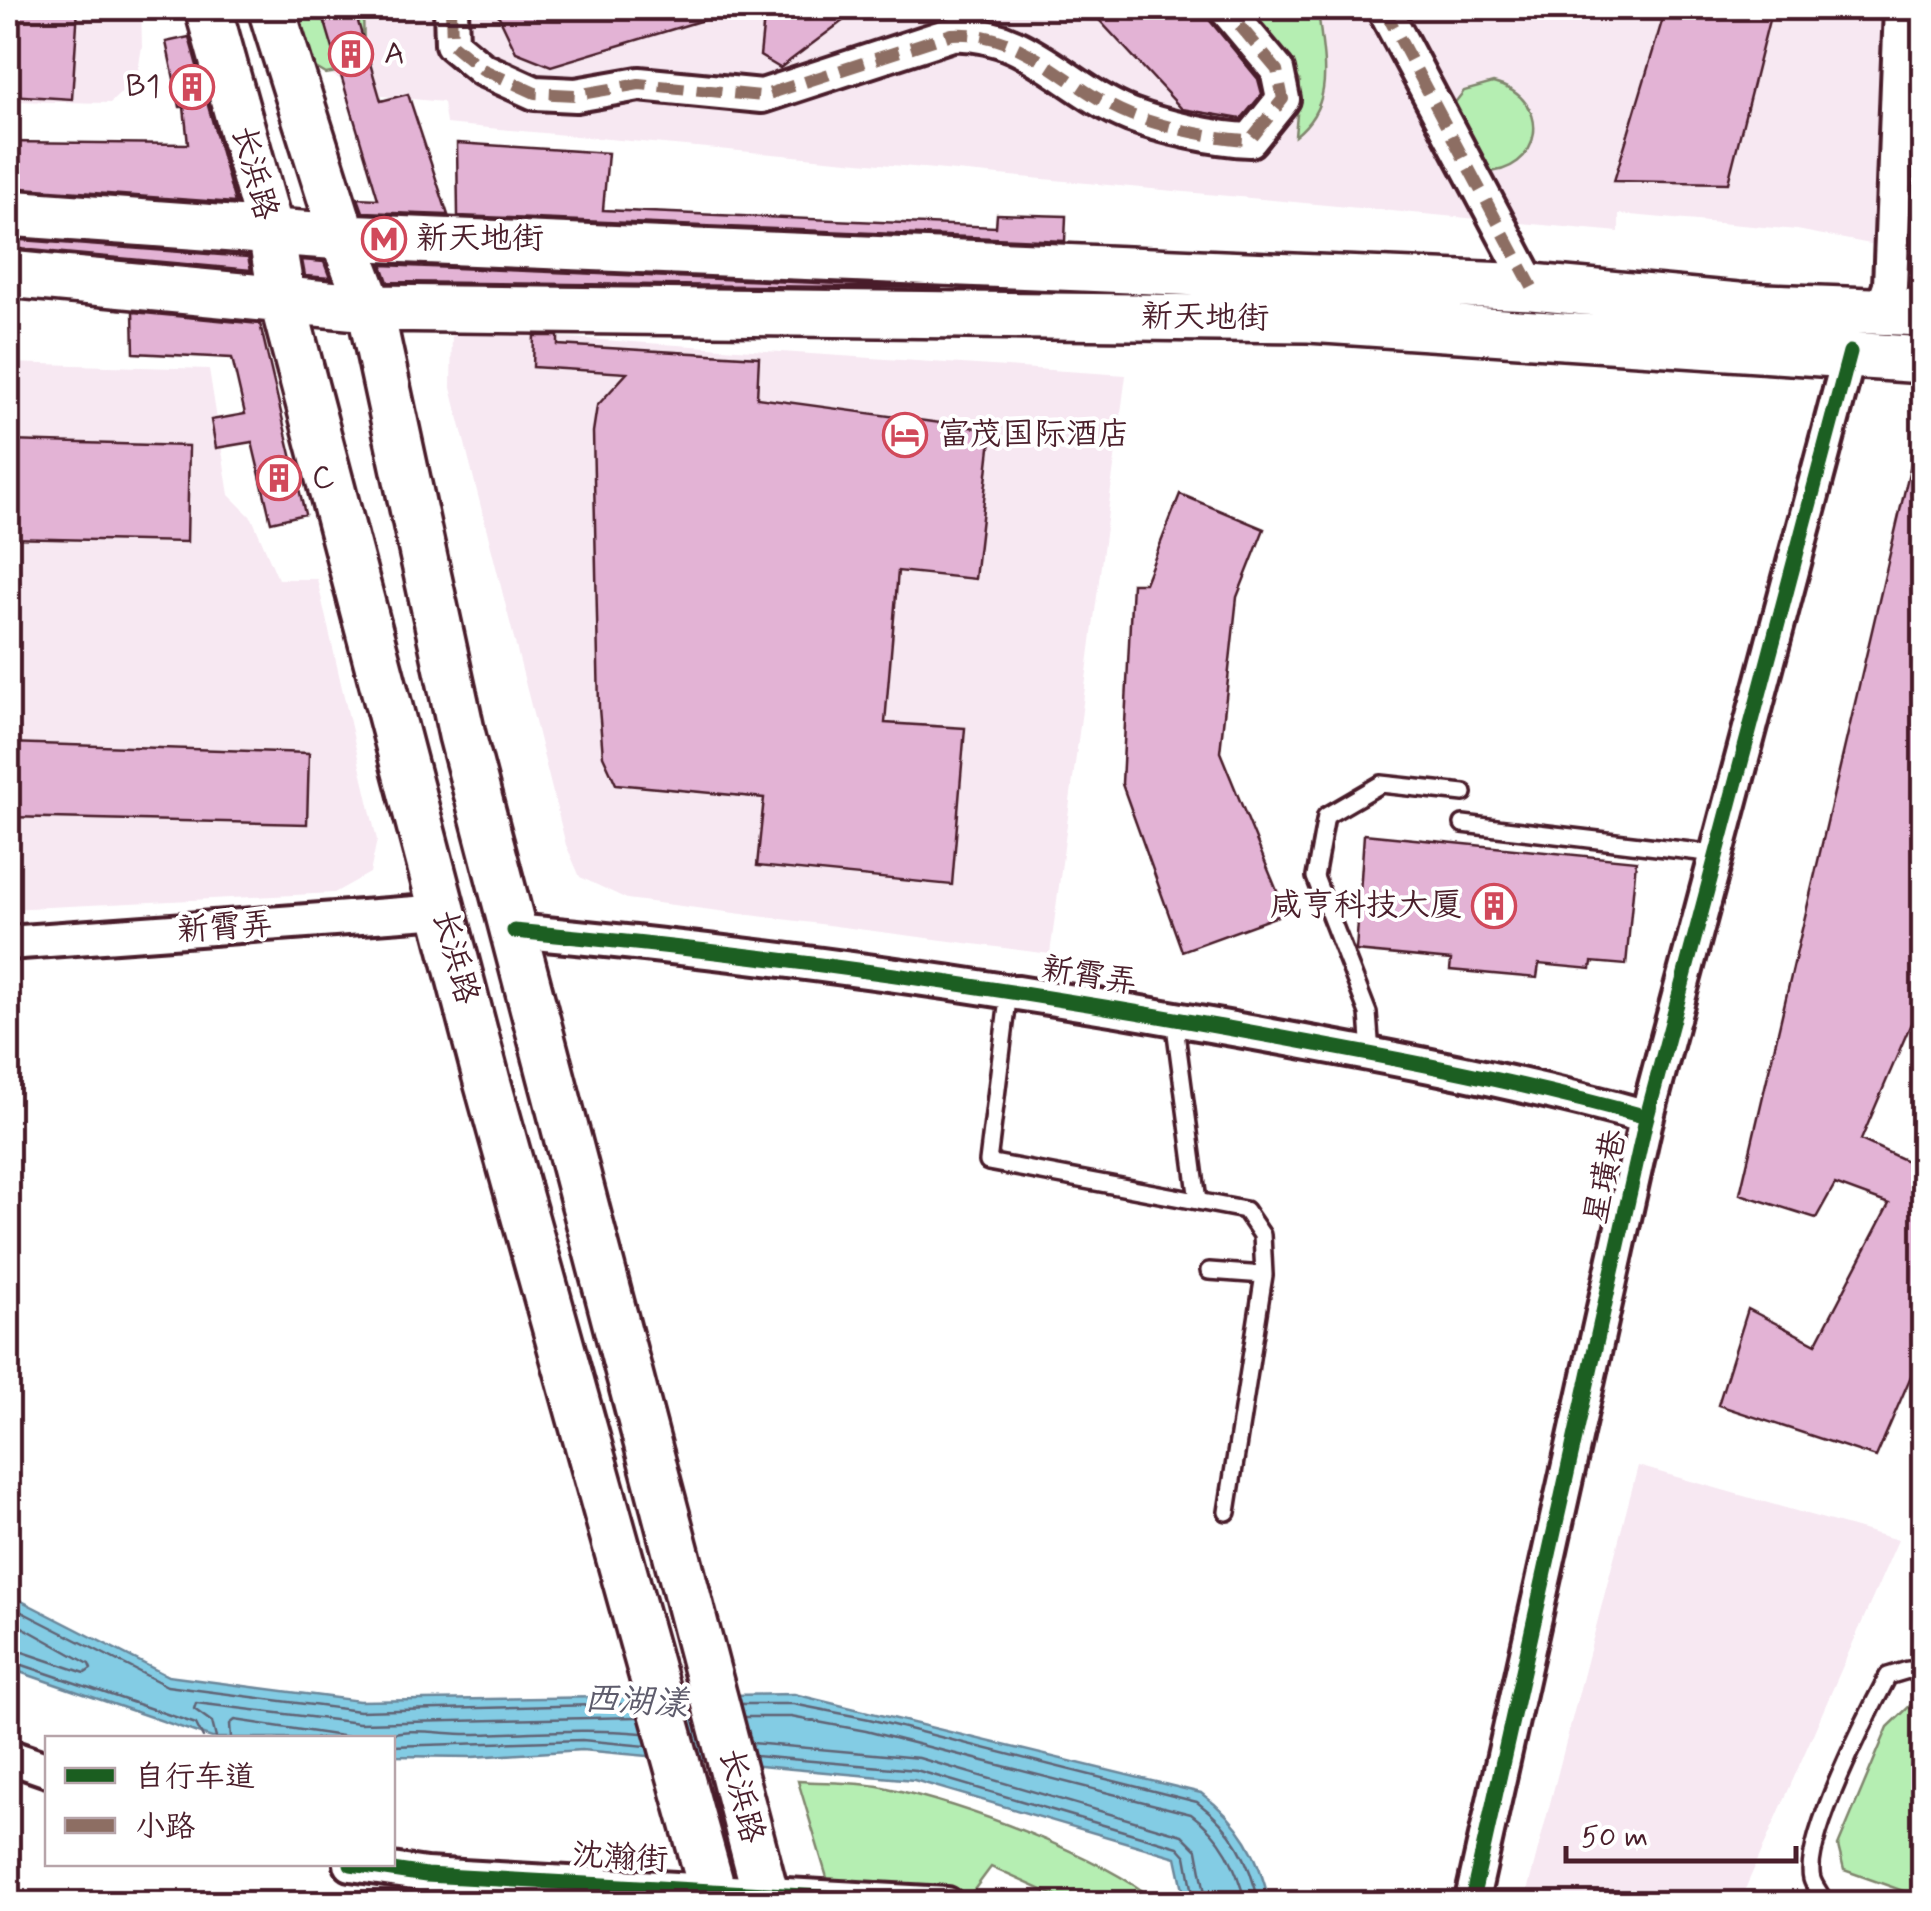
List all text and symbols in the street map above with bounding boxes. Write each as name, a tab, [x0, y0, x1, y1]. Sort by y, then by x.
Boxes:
building icon: A	[328, 31, 374, 77]
place label: A	[384, 33, 405, 75]
building icon: B1	[169, 64, 215, 110]
place label: B1	[125, 66, 160, 108]
street label: 长浜路	[221, 121, 287, 225]
metro station icon: 新天地街	[361, 216, 407, 262]
place label: 新天地街	[416, 218, 544, 260]
street label: 新天地街	[1141, 296, 1269, 340]
hotel icon: 富茂国际酒店	[882, 412, 928, 458]
place label: 富茂国际酒店	[938, 414, 1130, 456]
building icon: C	[256, 455, 302, 501]
place label: C	[312, 457, 335, 499]
building icon: 咸亨科技大厦	[1471, 883, 1517, 929]
place label: 咸亨科技大厦	[1270, 885, 1462, 927]
street label: 新霄弄	[176, 904, 274, 952]
street label: 长浜路	[422, 905, 488, 1009]
street label: 新霄弄	[1038, 948, 1140, 1004]
street label: 星璜巷	[1575, 1126, 1637, 1228]
water label: 西湖漾	[582, 1676, 692, 1728]
legend	[45, 1736, 395, 1866]
street label: 长浜路	[709, 1744, 773, 1848]
text: 自行车道	[135, 1758, 255, 1797]
scale bar	[1566, 1801, 1796, 1863]
text: 小路	[135, 1808, 195, 1847]
text: 50 m	[1581, 1818, 1648, 1857]
street label: 沈瀚街	[571, 1835, 669, 1881]

